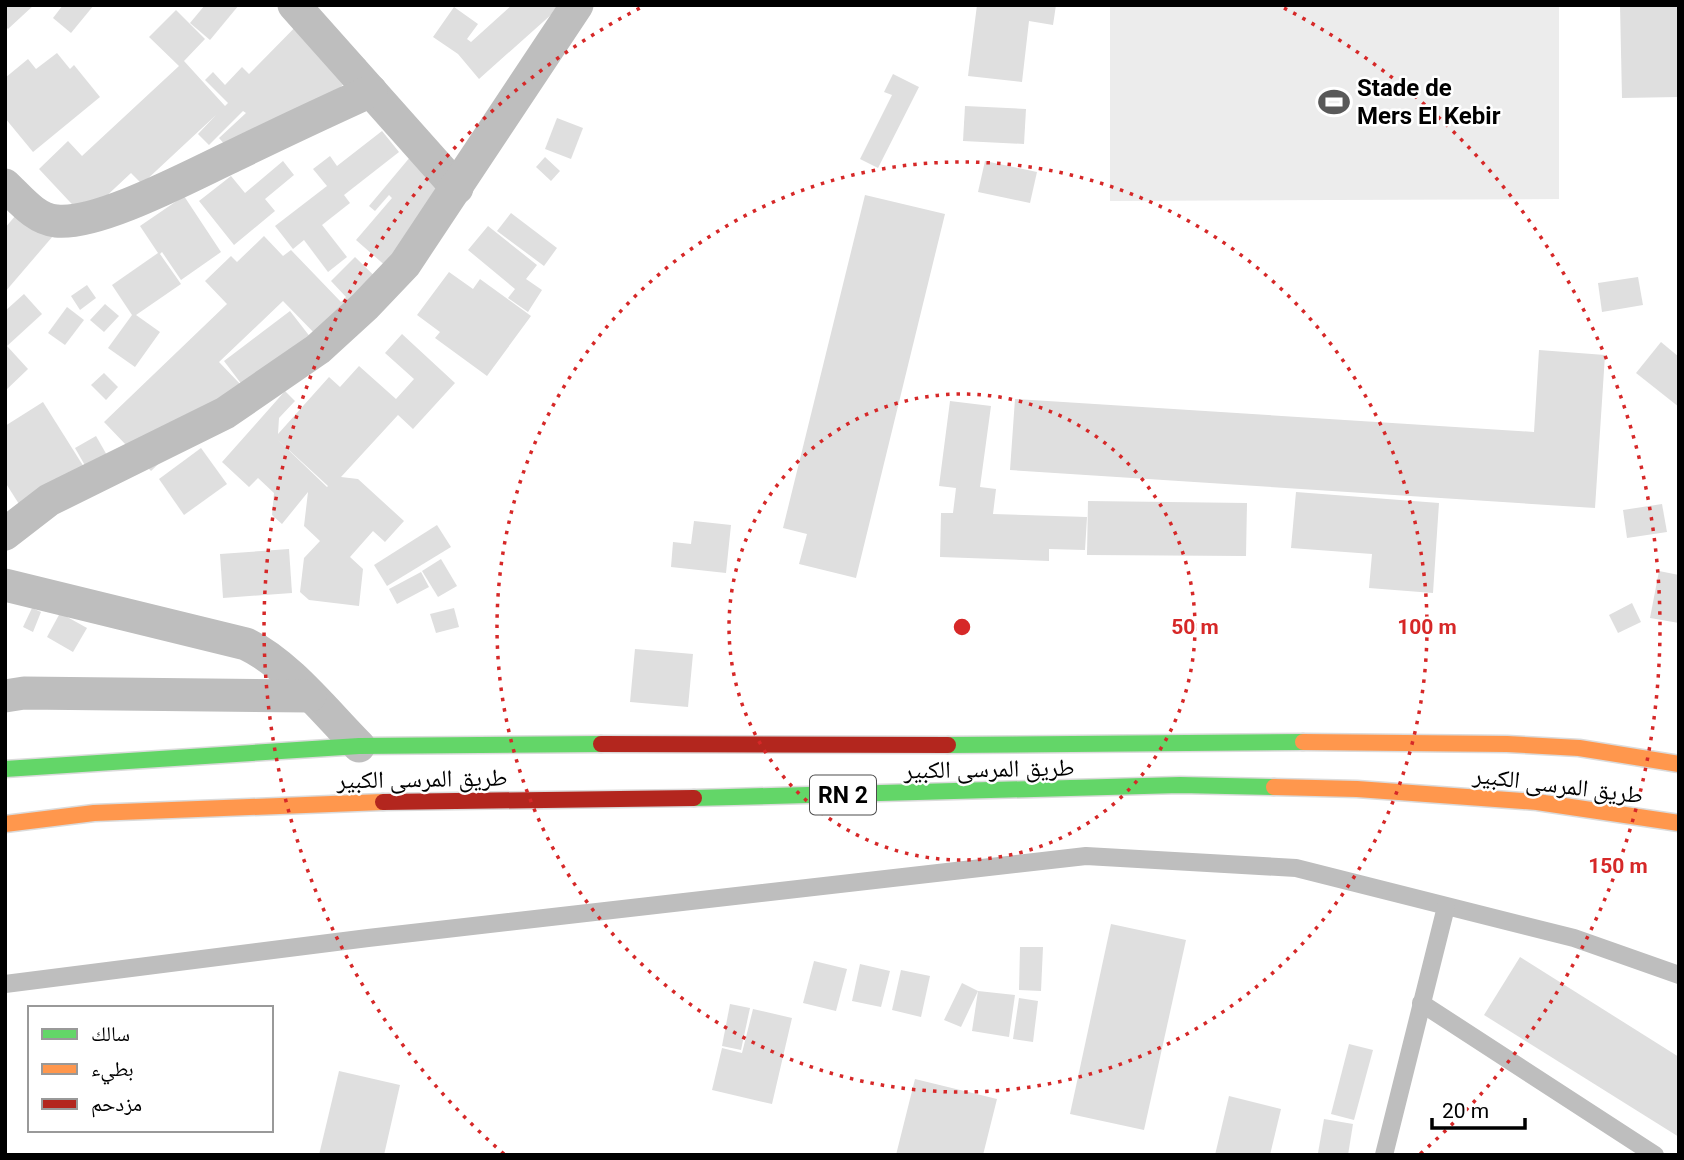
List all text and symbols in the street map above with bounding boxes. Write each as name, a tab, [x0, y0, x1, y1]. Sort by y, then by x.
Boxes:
place label: Stade de Mers El Kebir	[1357, 74, 1501, 130]
sports icon: Stade de Mers El Kebir	[1317, 85, 1351, 119]
centre of rings	[950, 615, 974, 639]
text: 50 m	[1171, 615, 1219, 639]
text: 100 m	[1397, 615, 1457, 639]
street label: طريق المرسى الكبير	[902, 754, 1075, 785]
street label: طريق المرسى الكبير	[1470, 761, 1645, 809]
street label: طريق المرسى الكبير	[335, 764, 508, 795]
road number: RN 2	[810, 776, 876, 814]
text: 150 m	[1588, 854, 1648, 878]
legend	[28, 1006, 273, 1132]
text: سالك	[91, 1022, 130, 1046]
text: بطيء	[91, 1057, 134, 1085]
scale bar	[1432, 1086, 1525, 1130]
text: مزدحم	[91, 1092, 142, 1118]
text: 20 m	[1442, 1099, 1489, 1123]

